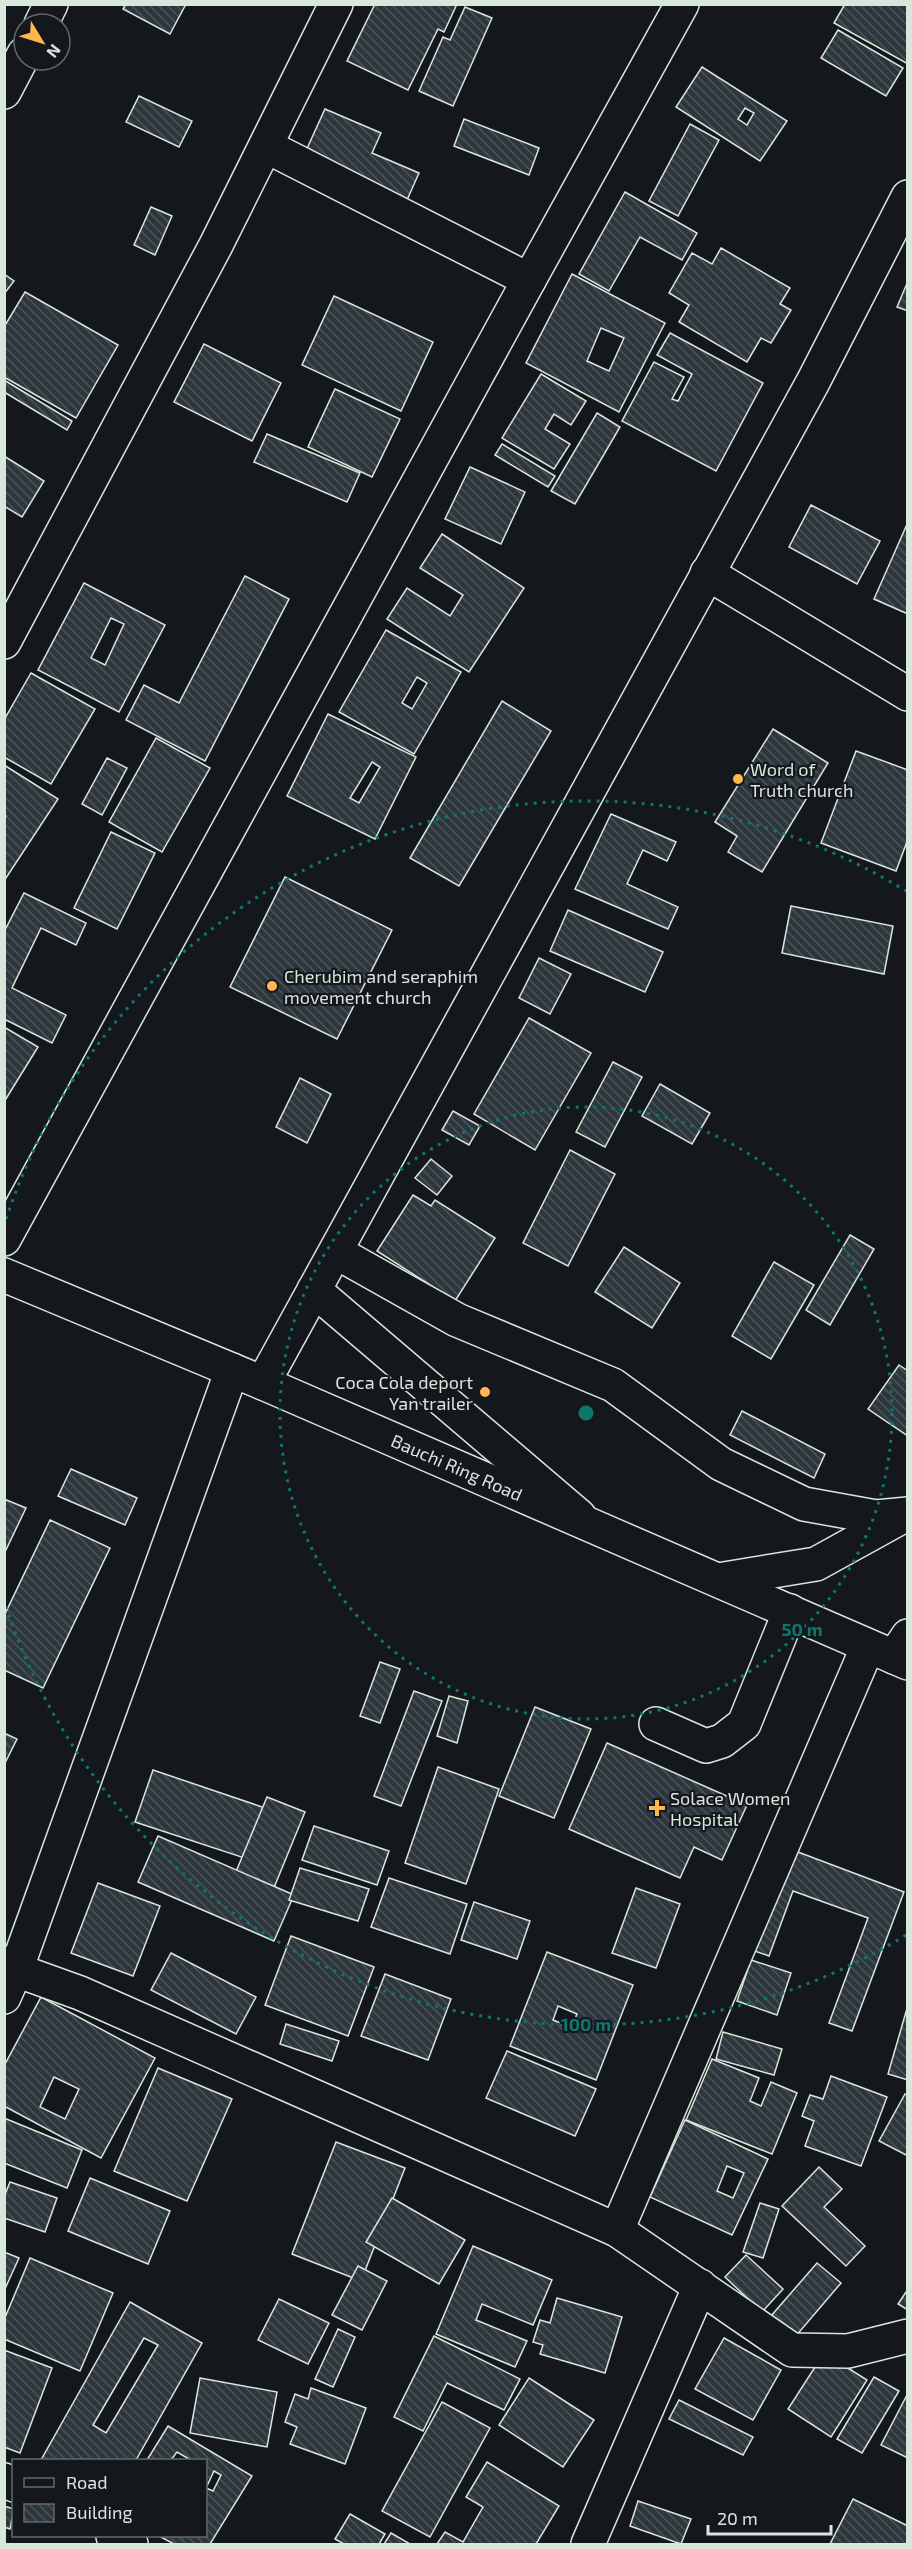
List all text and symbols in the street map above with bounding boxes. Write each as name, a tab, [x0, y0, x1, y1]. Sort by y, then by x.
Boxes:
north arrow	[12, 12, 72, 72]
text: N	[43, 41, 65, 62]
place label: Word of Truth church	[750, 758, 853, 801]
marker: Word of Truth church	[731, 772, 745, 786]
place label: Cherubim and seraphim movement church	[284, 965, 478, 1008]
marker: Cherubim and seraphim movement church	[265, 979, 279, 993]
place label: Coca Cola deport Yan trailer	[335, 1371, 473, 1414]
marker: Coca Cola deport Yan trailer	[478, 1385, 492, 1399]
centre of rings	[576, 1403, 596, 1423]
street label: Bauchi Ring Road	[388, 1429, 526, 1505]
text: 50 m	[781, 1618, 823, 1640]
place label: Solace Women Hospital	[670, 1787, 791, 1830]
marker: Solace Women Hospital	[648, 1799, 666, 1817]
text: 100 m	[561, 2013, 611, 2035]
legend	[12, 2459, 207, 2537]
text: Road	[66, 2471, 107, 2493]
scale bar	[708, 2498, 831, 2536]
text: Building	[66, 2501, 133, 2523]
text: 20 m	[717, 2507, 758, 2529]

